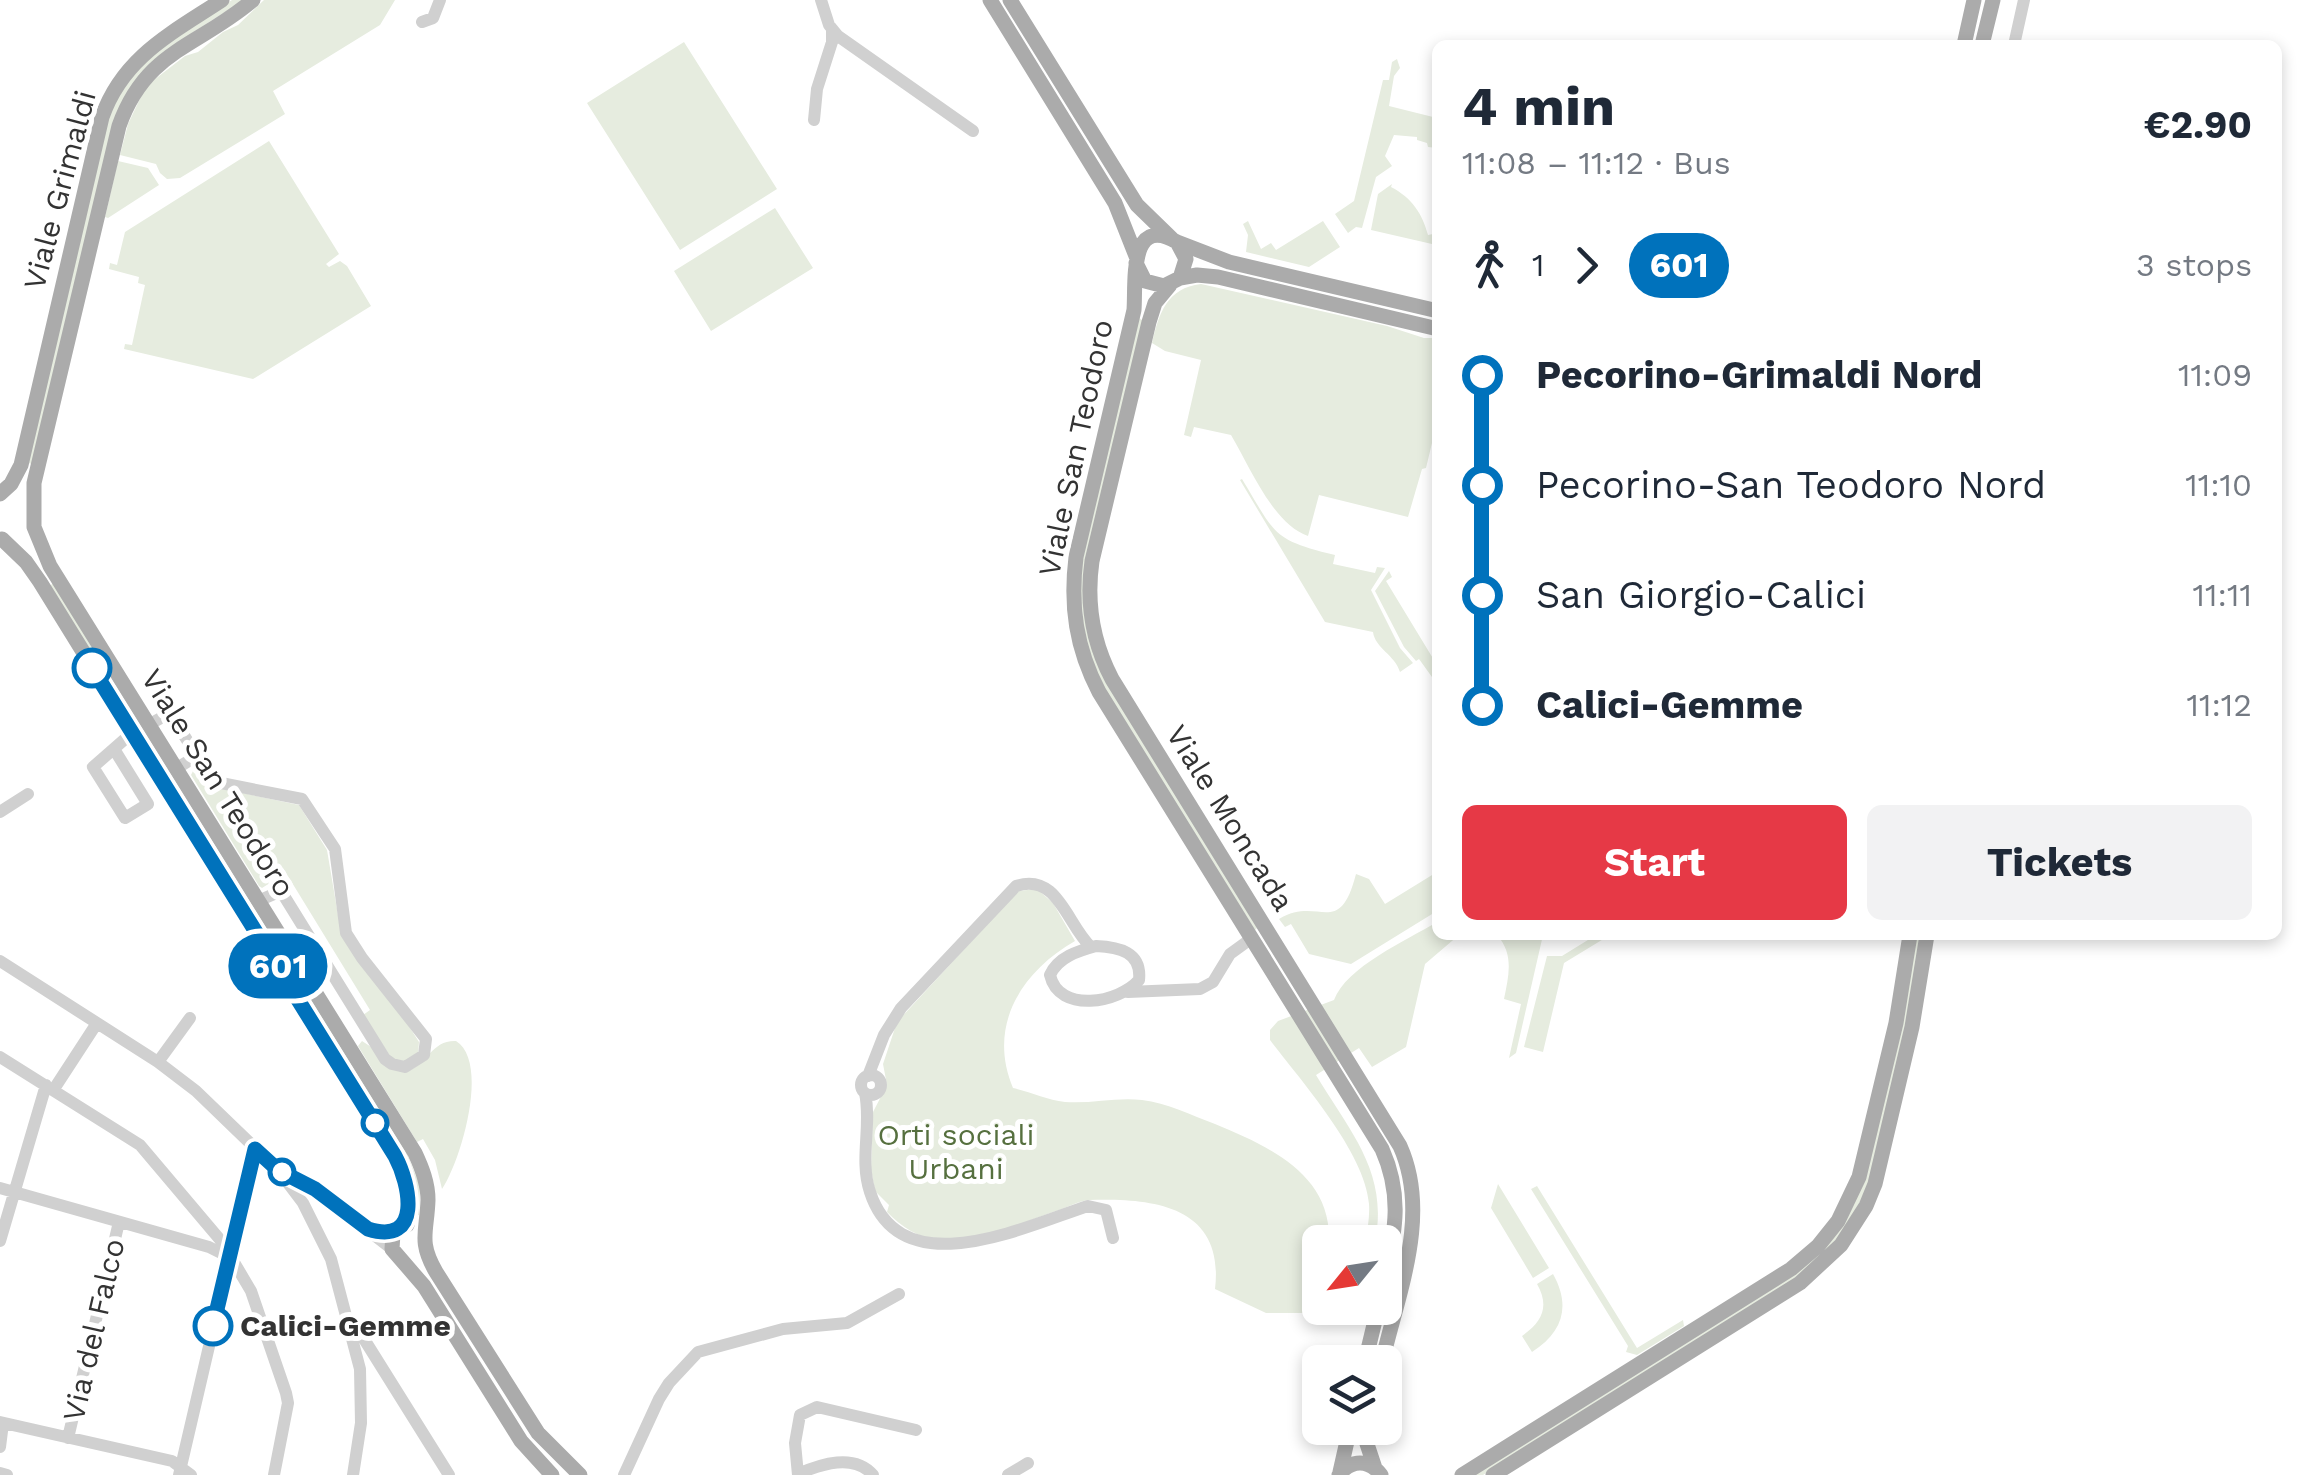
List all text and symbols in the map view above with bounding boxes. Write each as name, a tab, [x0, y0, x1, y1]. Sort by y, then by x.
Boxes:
text: 4 min	[1462, 74, 1615, 138]
street label: Viale Grimaldi	[16, 87, 103, 293]
text: €2.90	[2144, 103, 2252, 147]
text: 11:08 – 11:12 · Bus	[1462, 144, 1731, 182]
icon: walk	[1462, 238, 1517, 293]
icon: forward	[1559, 238, 1614, 293]
text: 601	[1649, 244, 1709, 286]
text: 1	[1532, 246, 1544, 284]
text: 3 stops	[2136, 246, 2252, 284]
street label: Viale San Teodoro	[1031, 316, 1120, 580]
text: Pecorino-Grimaldi Nord	[1536, 353, 1982, 397]
text: 11:09	[2178, 356, 2252, 394]
text: Pecorino-San Teodoro Nord	[1536, 463, 2046, 507]
text: 11:10	[2185, 466, 2252, 504]
text: San Giorgio-Calici	[1536, 573, 1866, 617]
text: 11:11	[2193, 576, 2252, 614]
unlabelled marker	[73, 649, 111, 687]
street label: Viale San Teodoro	[134, 662, 303, 903]
text: Calici-Gemme	[1536, 683, 1803, 727]
text: 11:12	[2186, 686, 2252, 724]
street label: Viale Moncada	[1159, 718, 1302, 917]
button: Start	[1462, 805, 1847, 920]
button: Tickets	[1867, 805, 2252, 920]
line badge: 601	[220, 934, 336, 998]
text: 601	[248, 945, 308, 987]
unlabelled marker	[362, 1110, 388, 1136]
park label: Orti sociali Urbani	[877, 1117, 1035, 1186]
unlabelled marker	[269, 1159, 295, 1185]
north arrow	[1302, 1225, 1402, 1325]
map controls	[1302, 1225, 1402, 1445]
street label: Via del Falco	[56, 1235, 132, 1425]
marker: Calici-Gemme	[194, 1307, 232, 1345]
place label: Calici-Gemme	[240, 1308, 451, 1343]
button: layers	[1302, 1345, 1402, 1445]

